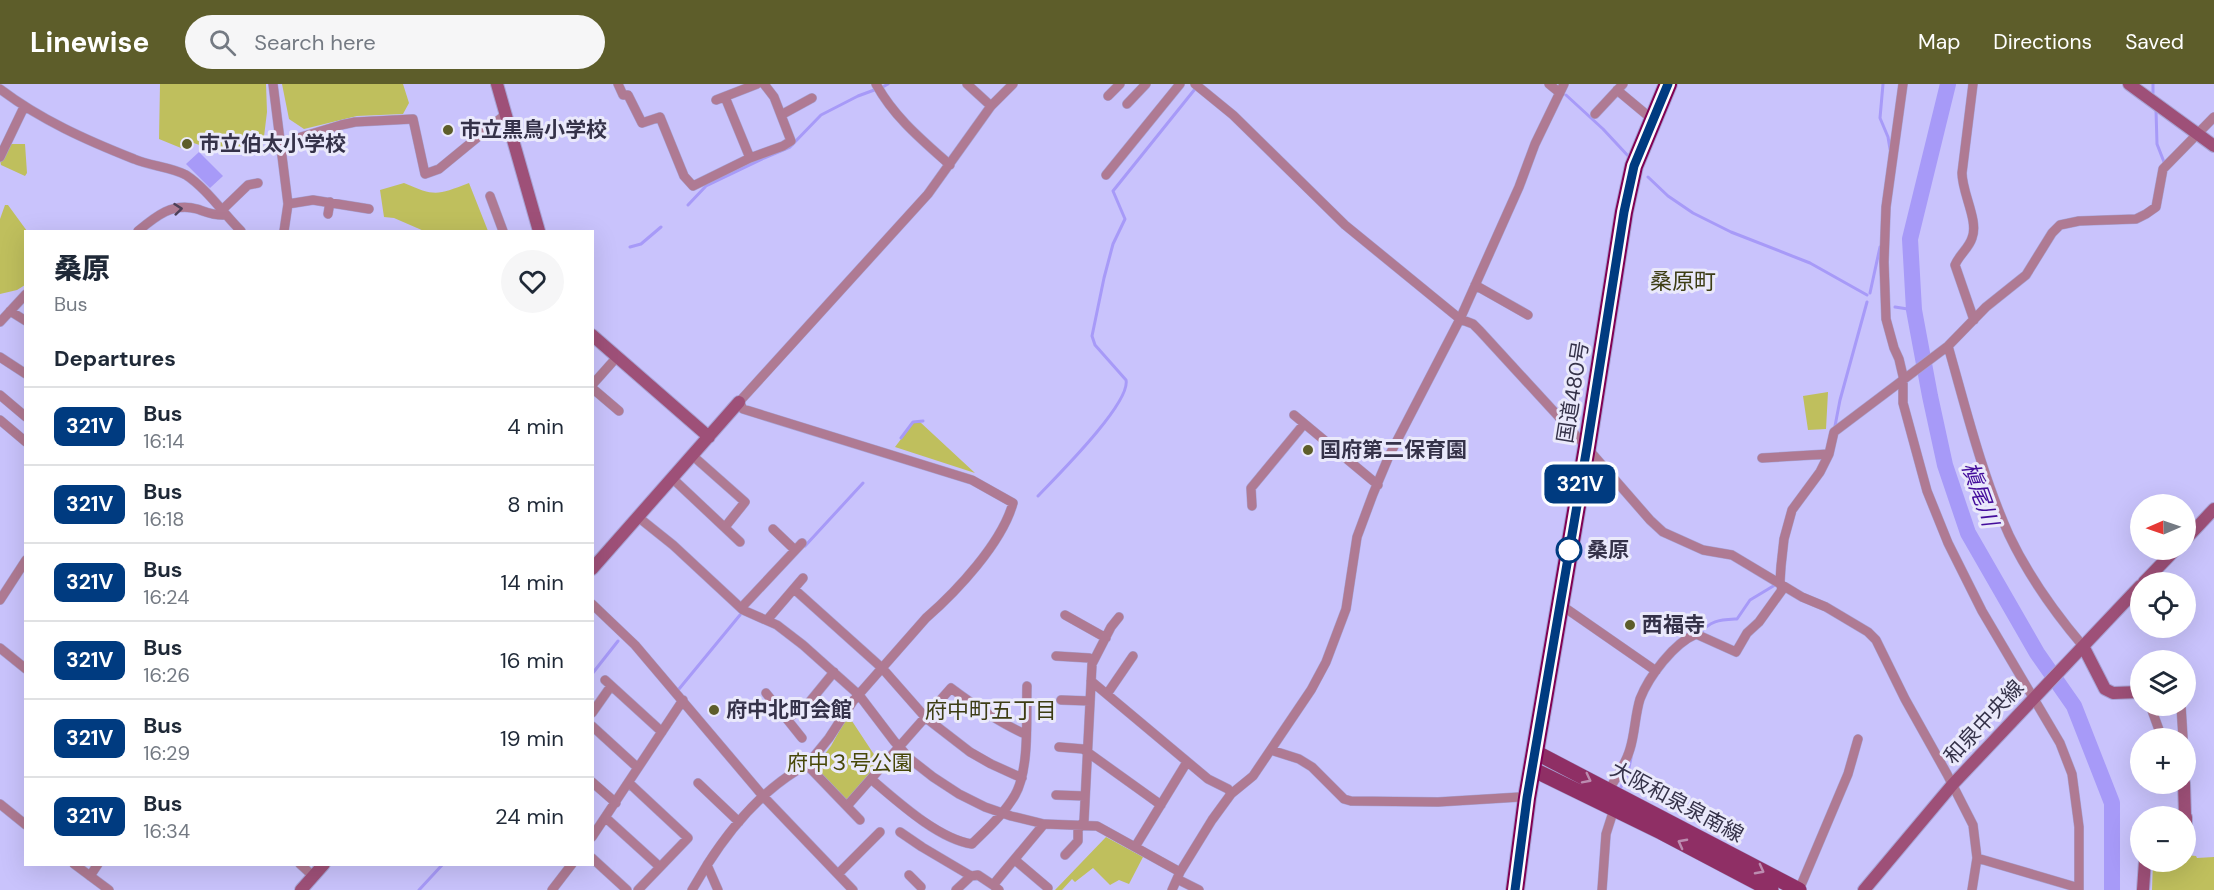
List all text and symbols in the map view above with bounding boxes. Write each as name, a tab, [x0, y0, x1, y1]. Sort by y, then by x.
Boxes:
search box	[185, 15, 605, 69]
text: Linewise	[30, 24, 149, 61]
icon: search	[206, 26, 239, 59]
text: Search here	[254, 28, 376, 57]
text: Map	[1918, 28, 1960, 56]
text: Directions	[1993, 28, 2092, 56]
text: Saved	[2125, 28, 2184, 56]
place label: 市立黒鳥小学校	[460, 116, 607, 144]
marker: 市立黒鳥小学校	[441, 123, 455, 137]
place label: 市立伯太小学校	[199, 130, 346, 158]
marker: 市立伯太小学校	[180, 137, 194, 151]
one-way arrow	[174, 203, 183, 215]
text: 桑原	[54, 250, 110, 287]
button: heart	[501, 250, 564, 313]
district label: 桑原町	[1650, 267, 1716, 296]
text: Bus	[54, 291, 88, 317]
street label: 国道480号	[1551, 339, 1595, 445]
text: Departures	[54, 344, 176, 373]
text: Bus	[143, 399, 183, 428]
text: 321V	[66, 412, 113, 440]
text: 4 min	[507, 412, 564, 441]
text: 16:14	[143, 428, 184, 454]
place label: 国府第二保育園	[1320, 436, 1467, 464]
marker: 国府第二保育園	[1301, 443, 1315, 457]
water label: 槇尾川	[1955, 458, 2006, 532]
line badge: 321V	[1538, 464, 1622, 504]
text: 321V	[1556, 470, 1604, 498]
text: Bus	[143, 477, 183, 506]
text: 321V	[66, 490, 113, 518]
text: 8 min	[507, 490, 564, 519]
north arrow	[2130, 494, 2196, 560]
map controls	[2130, 494, 2196, 872]
text: 16:18	[143, 506, 185, 532]
place label: 桑原	[1587, 536, 1629, 564]
marker: 桑原	[1556, 537, 1582, 563]
text: Bus	[143, 555, 183, 584]
text: 321V	[66, 568, 113, 596]
text: 14 min	[500, 568, 564, 597]
button: locate	[2130, 572, 2196, 638]
text: 16:24	[143, 584, 189, 610]
place label: 西福寺	[1642, 611, 1705, 639]
marker: 西福寺	[1623, 618, 1637, 632]
text: Bus	[143, 633, 183, 662]
text: 321V	[66, 646, 113, 674]
text: 16 min	[500, 646, 564, 675]
button: layers	[2130, 650, 2196, 716]
text: 16:26	[143, 662, 190, 688]
street label: 和泉中央線	[1938, 674, 2030, 770]
place label: 府中北町会館	[726, 696, 852, 724]
district label: 府中町五丁目	[925, 696, 1057, 725]
marker: 府中北町会館	[707, 703, 721, 717]
text: Bus	[143, 711, 183, 740]
text: 321V	[66, 724, 113, 752]
text: 19 min	[500, 724, 564, 753]
button: +	[2130, 728, 2196, 794]
text: 16:29	[143, 740, 190, 766]
park label: 府中３号公園	[787, 749, 913, 777]
street label: 大阪和泉泉南線	[1606, 755, 1748, 849]
one-way arrow	[1581, 772, 1592, 784]
text: Bus	[143, 789, 183, 818]
text: 321V	[66, 802, 113, 830]
text: 24 min	[495, 802, 564, 831]
button: −	[2130, 806, 2196, 872]
text: 16:34	[143, 818, 190, 844]
one-way arrow	[1678, 839, 1689, 850]
one-way arrow	[1754, 863, 1764, 874]

